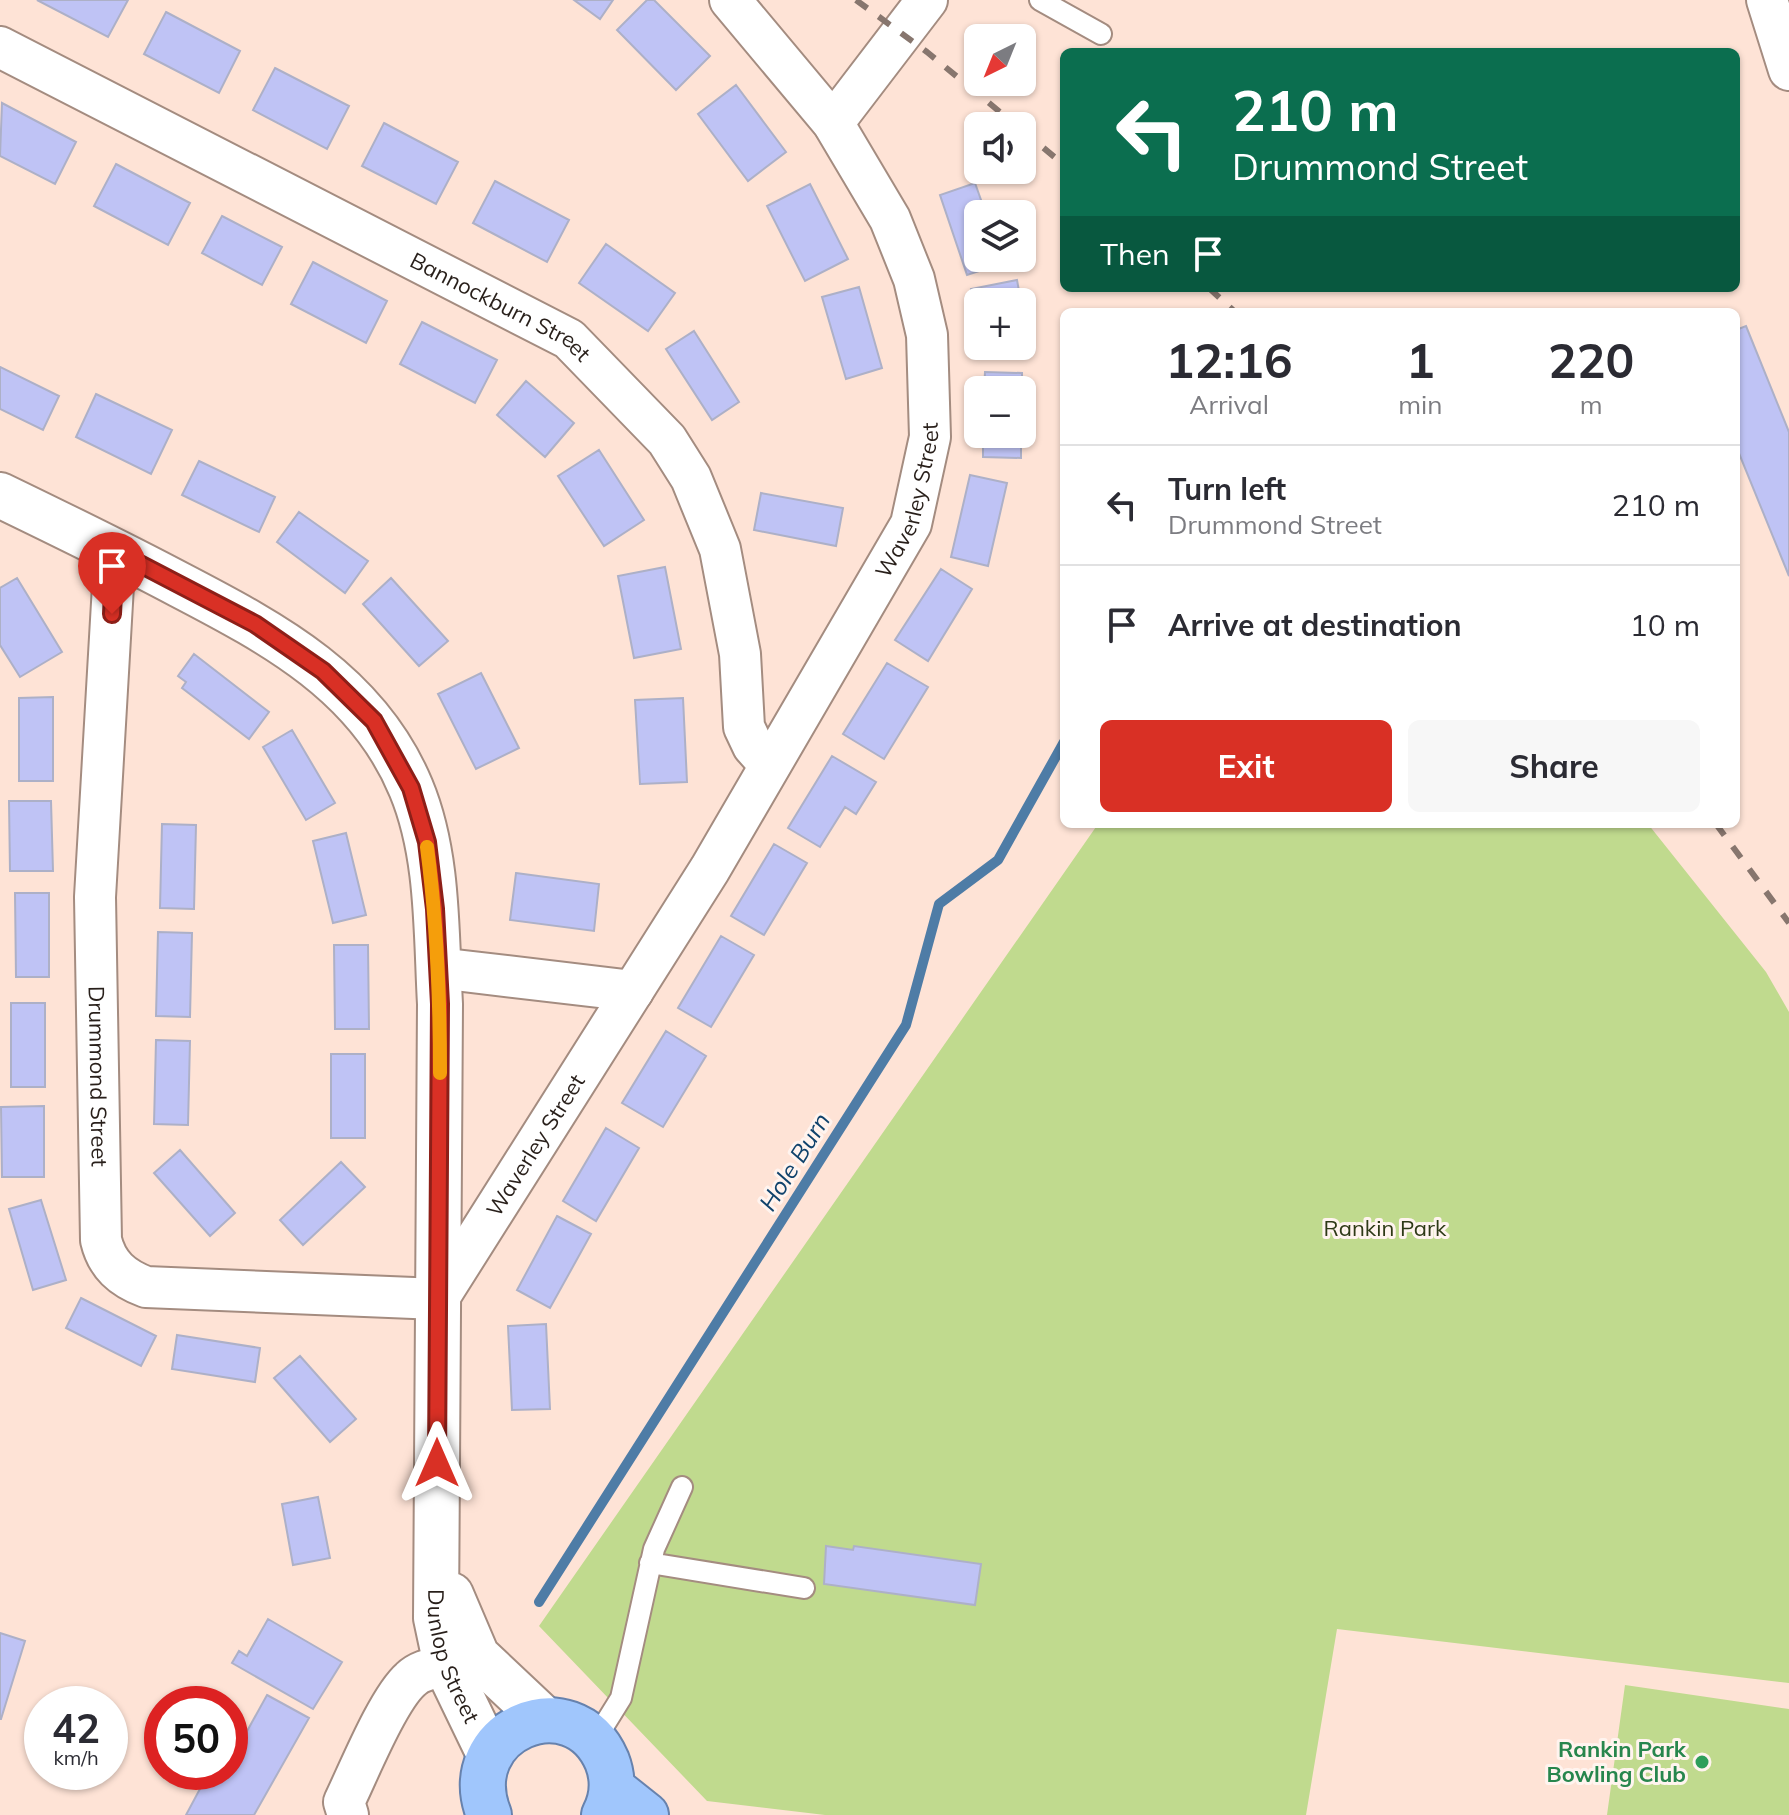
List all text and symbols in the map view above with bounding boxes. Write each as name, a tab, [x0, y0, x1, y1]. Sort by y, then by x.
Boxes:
north arrow	[964, 24, 1036, 96]
map controls	[964, 24, 1036, 448]
text: 210 m	[1232, 75, 1399, 145]
icon: left	[1100, 80, 1204, 184]
button: sound	[964, 112, 1036, 184]
text: Drummond Street	[1232, 144, 1528, 189]
button: layers	[964, 200, 1036, 272]
icon: arrive	[1186, 232, 1230, 276]
text: Then	[1100, 235, 1170, 273]
street label: Bannockburn Street	[405, 246, 597, 367]
button: +	[964, 288, 1036, 360]
text: 12:16	[1166, 330, 1293, 390]
text: 1	[1406, 330, 1435, 390]
text: 220	[1548, 330, 1634, 390]
button: −	[964, 376, 1036, 448]
text: Arrival	[1189, 388, 1269, 421]
text: min	[1398, 388, 1442, 421]
text: m	[1580, 388, 1603, 421]
street label: Waverley Street	[869, 422, 944, 583]
text: Turn left	[1168, 470, 1286, 508]
icon: left	[1100, 483, 1144, 527]
text: 210 m	[1612, 486, 1700, 524]
text: Drummond Street	[1168, 508, 1382, 541]
pin	[78, 532, 146, 614]
icon: arrive	[90, 544, 134, 588]
icon: arrive	[1100, 603, 1144, 647]
text: Arrive at destination	[1168, 606, 1462, 644]
text: 10 m	[1630, 606, 1700, 644]
button: Exit	[1100, 720, 1392, 812]
button: Share	[1408, 720, 1700, 812]
street label: Drummond Street	[83, 986, 114, 1167]
street label: Waverley Street	[480, 1069, 591, 1222]
water label: Hole Burn	[752, 1107, 836, 1216]
park label: Rankin Park	[1324, 1214, 1447, 1242]
position arrow	[395, 1421, 479, 1505]
street label: Dunlop Street	[422, 1589, 486, 1728]
speed limit sign: 50	[144, 1686, 248, 1790]
text: 42	[52, 1703, 100, 1753]
place label: Rankin Park Bowling Club	[1547, 1735, 1687, 1788]
text: km/h	[53, 1745, 99, 1770]
marker: Rankin Park Bowling Club	[1693, 1753, 1711, 1771]

